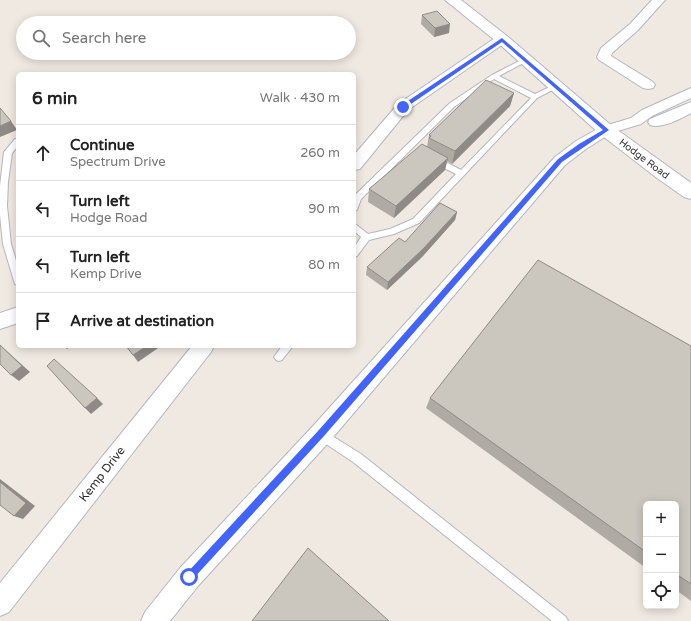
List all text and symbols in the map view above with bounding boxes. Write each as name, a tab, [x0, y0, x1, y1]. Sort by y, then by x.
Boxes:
search box	[16, 16, 356, 60]
icon: search	[30, 27, 52, 49]
text: Search here	[62, 29, 146, 47]
text: 6 min	[32, 88, 77, 109]
text: Walk · 430 m	[260, 90, 340, 106]
route end	[394, 98, 412, 116]
text: Continue	[70, 136, 134, 154]
street label: Hodge Road	[617, 136, 671, 182]
icon: ahead	[32, 142, 54, 164]
text: 260 m	[300, 145, 340, 161]
text: Spectrum Drive	[70, 154, 166, 170]
text: Turn left	[70, 192, 130, 210]
icon: left	[32, 198, 54, 220]
text: 90 m	[308, 201, 340, 217]
text: Hodge Road	[70, 210, 147, 226]
text: Turn left	[70, 248, 130, 266]
icon: left	[32, 254, 54, 276]
text: 80 m	[308, 257, 340, 273]
text: Kemp Drive	[70, 266, 142, 282]
icon: arrive	[32, 310, 54, 332]
text: Arrive at destination	[70, 312, 214, 330]
street label: Kemp Drive	[76, 443, 128, 504]
map controls	[643, 501, 679, 609]
button: +	[643, 501, 679, 537]
button: −	[643, 537, 679, 573]
route start	[180, 568, 198, 586]
button: locate	[643, 573, 679, 609]

